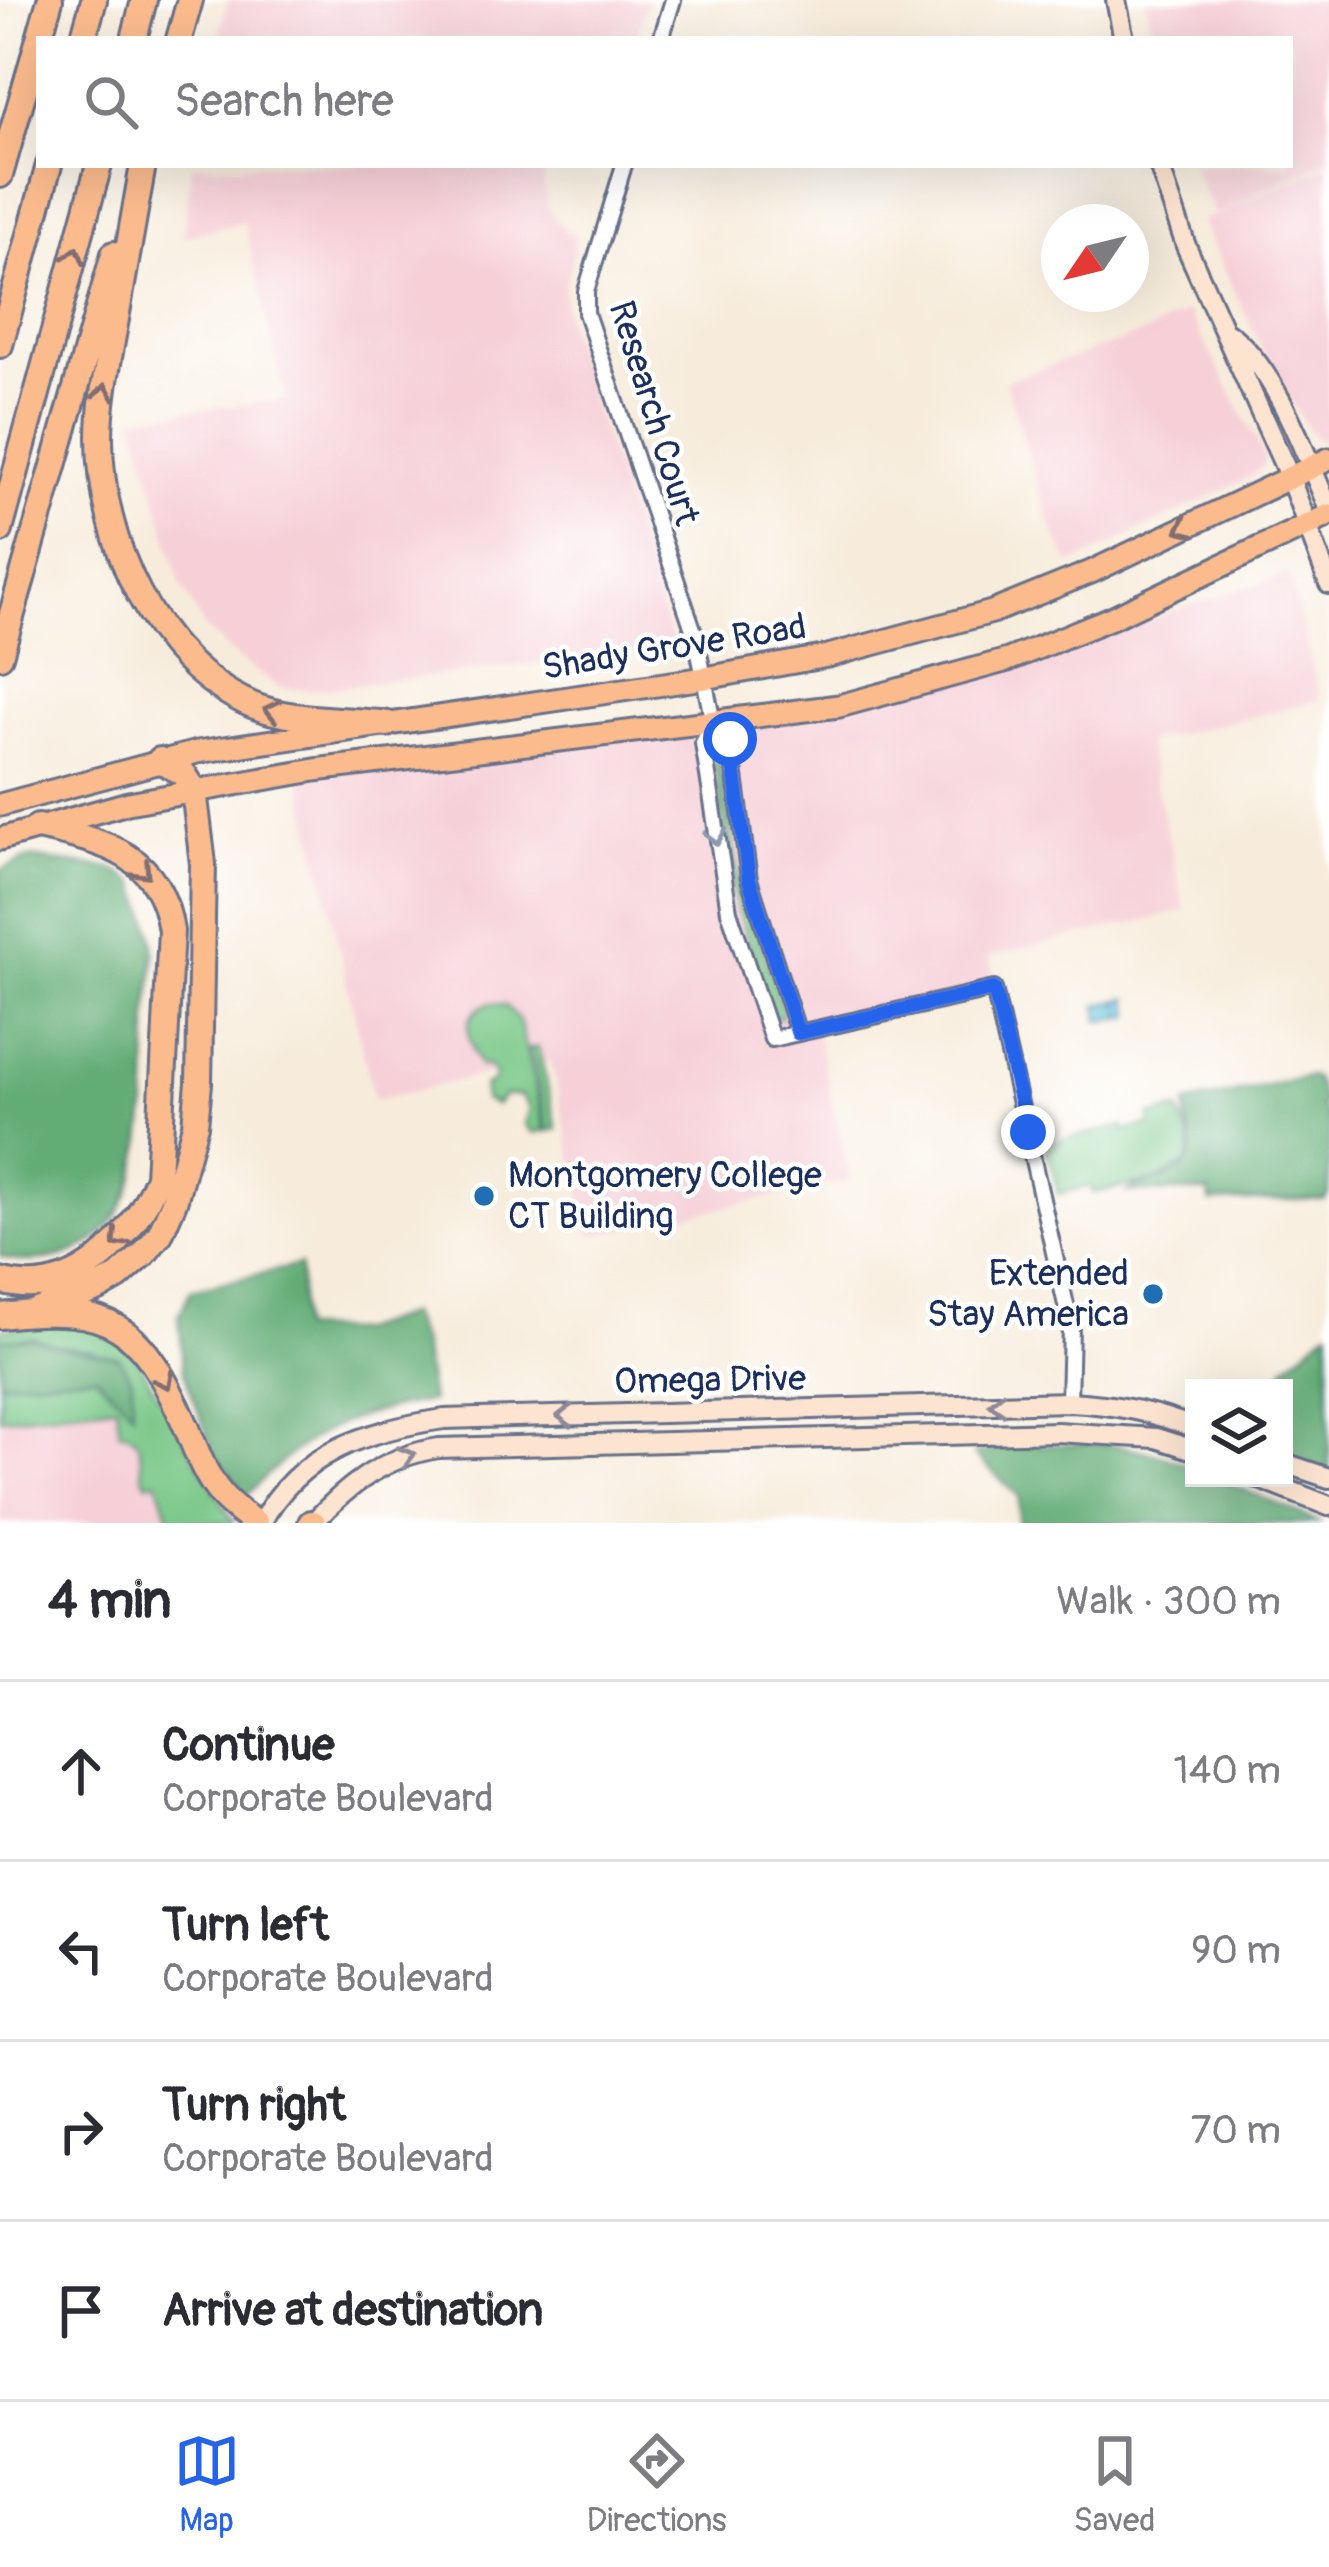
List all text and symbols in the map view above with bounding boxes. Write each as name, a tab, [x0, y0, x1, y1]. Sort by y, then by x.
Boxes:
search box	[36, 36, 1293, 168]
icon: search	[78, 69, 144, 135]
text: Search here	[174, 74, 394, 130]
north arrow	[1041, 204, 1149, 312]
one-way arrow	[60, 245, 85, 266]
street label: Research Court	[599, 295, 710, 531]
one-way arrow	[90, 383, 116, 402]
one-way arrow	[1175, 514, 1196, 537]
street label: Shady Grove Road	[539, 604, 809, 690]
one-way arrow	[263, 698, 283, 723]
route start	[703, 712, 757, 766]
one-way arrow	[702, 827, 728, 847]
one-way arrow	[129, 857, 151, 878]
route end	[1001, 1105, 1055, 1159]
place label: Montgomery College CT Building	[508, 1153, 822, 1239]
marker: Montgomery College CT Building	[471, 1183, 497, 1209]
one-way arrow	[111, 1226, 133, 1248]
place label: Extended Stay America	[927, 1251, 1129, 1337]
marker: Extended Stay America	[1140, 1281, 1166, 1307]
street label: Omega Drive	[614, 1356, 807, 1404]
one-way arrow	[150, 1368, 173, 1390]
map controls	[1185, 1379, 1293, 1487]
button: layers	[1185, 1379, 1293, 1487]
one-way arrow	[987, 1391, 1006, 1417]
one-way arrow	[555, 1403, 574, 1429]
one-way arrow	[396, 1445, 417, 1470]
text: 4 min	[48, 1569, 171, 1633]
text: Walk · 300 m	[1056, 1577, 1281, 1626]
text: Continue	[162, 1718, 335, 1774]
icon: ahead	[48, 1738, 114, 1804]
text: 140 m	[1173, 1746, 1281, 1795]
text: Corporate Boulevard	[162, 1774, 494, 1823]
text: Turn left	[162, 1898, 329, 1954]
icon: left	[48, 1918, 114, 1984]
text: 90 m	[1191, 1926, 1281, 1975]
text: Corporate Boulevard	[162, 1954, 494, 2003]
text: Turn right	[162, 2078, 346, 2134]
icon: right	[48, 2098, 114, 2164]
text: 70 m	[1191, 2106, 1281, 2155]
text: Corporate Boulevard	[162, 2134, 494, 2183]
icon: arrive	[48, 2278, 114, 2344]
text: Arrive at destination	[162, 2283, 543, 2339]
tab: Map	[174, 2428, 240, 2541]
tab: Directions	[587, 2428, 727, 2541]
tab: Saved	[1074, 2428, 1155, 2541]

